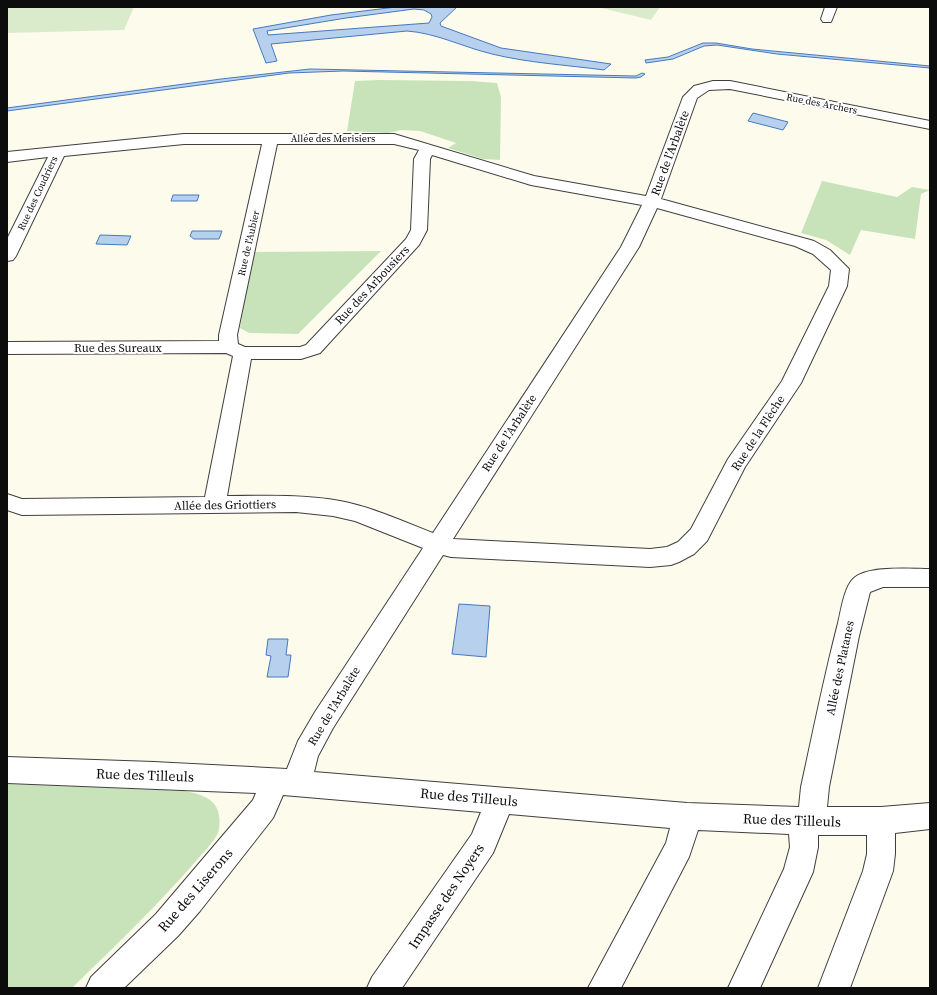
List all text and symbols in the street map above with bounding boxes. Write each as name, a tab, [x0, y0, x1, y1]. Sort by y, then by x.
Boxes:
street label: Rue des Archers	[785, 90, 859, 117]
street label: Rue de l’Arbalète	[647, 108, 693, 198]
street label: Allée des Merisiers	[291, 132, 375, 145]
street label: Rue des Coudriers	[14, 154, 60, 233]
street label: Rue de l'Aubier	[235, 208, 263, 277]
street label: Rue des Arbousiers	[331, 242, 413, 328]
street label: Rue des Sureaux	[74, 340, 163, 356]
street label: Rue de l’Arbalète	[478, 391, 540, 475]
street label: Rue de la Flèche	[728, 392, 788, 474]
street label: Allée des Griottiers	[174, 496, 276, 514]
street label: Allée des Platanes	[822, 619, 858, 717]
street label: Rue de l’Arbalète	[304, 663, 364, 749]
street label: Rue des Tilleuls	[96, 763, 194, 787]
street label: Rue des Tilleuls	[419, 783, 519, 811]
street label: Rue des Tilleuls	[743, 808, 841, 832]
street label: Impasse des Noyers	[403, 839, 489, 953]
street label: Rue des Liserons	[153, 844, 237, 936]

